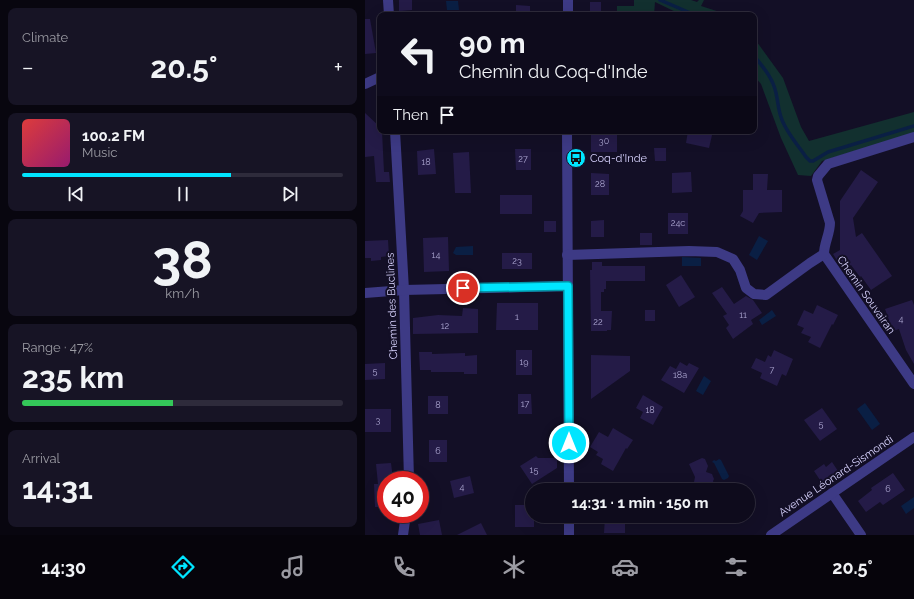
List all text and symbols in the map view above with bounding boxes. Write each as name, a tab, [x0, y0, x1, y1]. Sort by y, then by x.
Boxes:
text: 90 m	[459, 27, 525, 60]
icon: left	[393, 28, 445, 80]
text: Climate	[22, 30, 68, 45]
text: 20.5°	[150, 50, 217, 85]
text: −	[22, 54, 34, 80]
text: +	[334, 54, 343, 80]
text: Chemin du Coq-d'Inde	[459, 61, 648, 82]
icon: arrive	[436, 104, 458, 126]
text: Then	[393, 106, 428, 124]
text: 100.2 FM	[82, 127, 145, 145]
house number: 30	[599, 136, 610, 146]
text: Music	[82, 145, 117, 160]
bus stop icon: Coq-d'Inde	[565, 147, 587, 169]
place label: Coq-d'Inde	[590, 152, 648, 165]
house number: 27	[518, 154, 528, 164]
house number: 18	[421, 157, 431, 167]
house number: 28	[595, 179, 605, 189]
icon: previous	[65, 183, 87, 205]
icon: pause	[172, 183, 194, 205]
icon: next	[279, 183, 301, 205]
house number: 24c	[671, 218, 685, 228]
text: 38	[152, 229, 213, 290]
house number: 14	[432, 250, 440, 260]
street label: Chemin des Buclines	[384, 252, 400, 360]
street label: Chemin Souvairan	[834, 253, 898, 337]
house number: 23	[512, 256, 522, 266]
pin	[446, 271, 480, 305]
icon: arrive	[452, 277, 474, 299]
text: km/h	[165, 286, 200, 301]
house number: 11	[739, 310, 747, 320]
house number: 1	[515, 312, 519, 322]
house number: 4	[899, 314, 904, 324]
house number: 22	[593, 317, 603, 327]
house number: 12	[441, 321, 450, 331]
text: Range · 47%	[22, 340, 93, 355]
house number: 19	[519, 357, 529, 367]
text: 235 km	[22, 360, 124, 395]
house number: 7	[770, 365, 775, 375]
house number: 5	[373, 366, 378, 376]
house number: 18a	[673, 370, 687, 380]
house number: 17	[521, 399, 529, 409]
house number: 8	[435, 400, 441, 410]
house number: 18	[645, 405, 655, 415]
house number: 3	[376, 415, 381, 425]
house number: 5	[819, 419, 824, 429]
position arrow	[548, 422, 590, 464]
street label: Avenue Léonard-Sismondi	[776, 433, 896, 519]
house number: 6	[435, 446, 441, 456]
text: Arrival	[22, 451, 60, 466]
house number: 15	[530, 465, 538, 475]
text: 14:31	[22, 471, 93, 506]
speed limit sign: 40	[377, 471, 429, 523]
house number: 4	[460, 482, 465, 492]
house number: 6	[885, 484, 891, 494]
text: 14:31 · 1 min · 150 m	[572, 494, 708, 512]
icon: directions	[169, 553, 197, 581]
icon: music	[279, 553, 307, 581]
icon: phone	[390, 553, 418, 581]
icon: climate	[500, 553, 528, 581]
icon: car	[611, 553, 639, 581]
icon: filters	[722, 553, 750, 581]
text: 14:30	[41, 557, 86, 578]
text: 20.5°	[832, 557, 873, 578]

